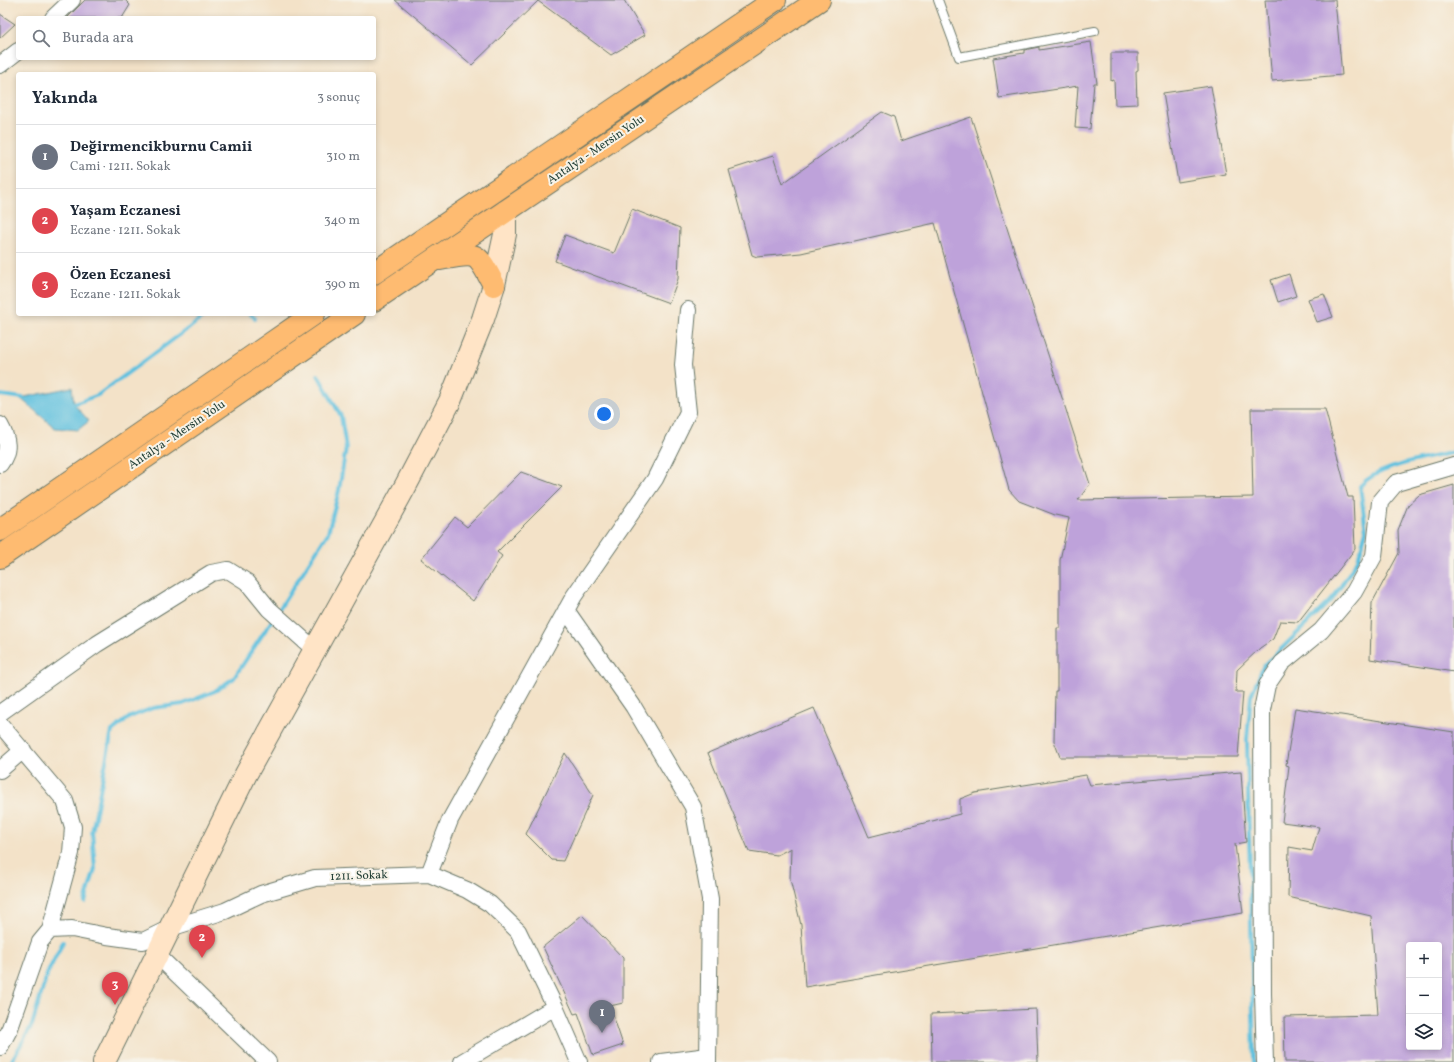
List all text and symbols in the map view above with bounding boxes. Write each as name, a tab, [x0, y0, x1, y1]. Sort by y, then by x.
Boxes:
search box	[16, 16, 376, 60]
icon: search	[30, 27, 52, 49]
text: Burada ara	[62, 28, 134, 49]
text: Yakında	[32, 87, 98, 110]
text: 3 sonuç	[317, 89, 360, 107]
street label: Antalya - Mersin Yolu	[544, 111, 648, 188]
text: Değirmencikburnu Camii	[70, 137, 252, 158]
text: 1	[42, 148, 48, 166]
text: 310 m	[326, 148, 360, 166]
text: Cami · 1211. Sokak	[70, 158, 171, 176]
text: Yaşam Eczanesi	[70, 201, 181, 222]
text: 2	[42, 212, 48, 230]
text: 340 m	[324, 212, 360, 230]
text: Eczane · 1211. Sokak	[70, 222, 181, 240]
text: Özen Eczanesi	[70, 265, 171, 286]
text: 3	[42, 276, 48, 294]
text: 390 m	[325, 276, 360, 294]
text: Eczane · 1211. Sokak	[70, 286, 181, 304]
street label: Antalya - Mersin Yolu	[125, 396, 229, 473]
your location	[594, 404, 614, 424]
street label: 1211. Sokak	[330, 867, 389, 885]
pin: 2	[189, 925, 215, 958]
map controls	[1406, 942, 1442, 1050]
button: +	[1406, 942, 1442, 978]
pin: 3	[102, 972, 128, 1005]
button: −	[1406, 978, 1442, 1014]
pin: 1	[589, 1000, 615, 1033]
button: layers	[1406, 1014, 1442, 1050]

